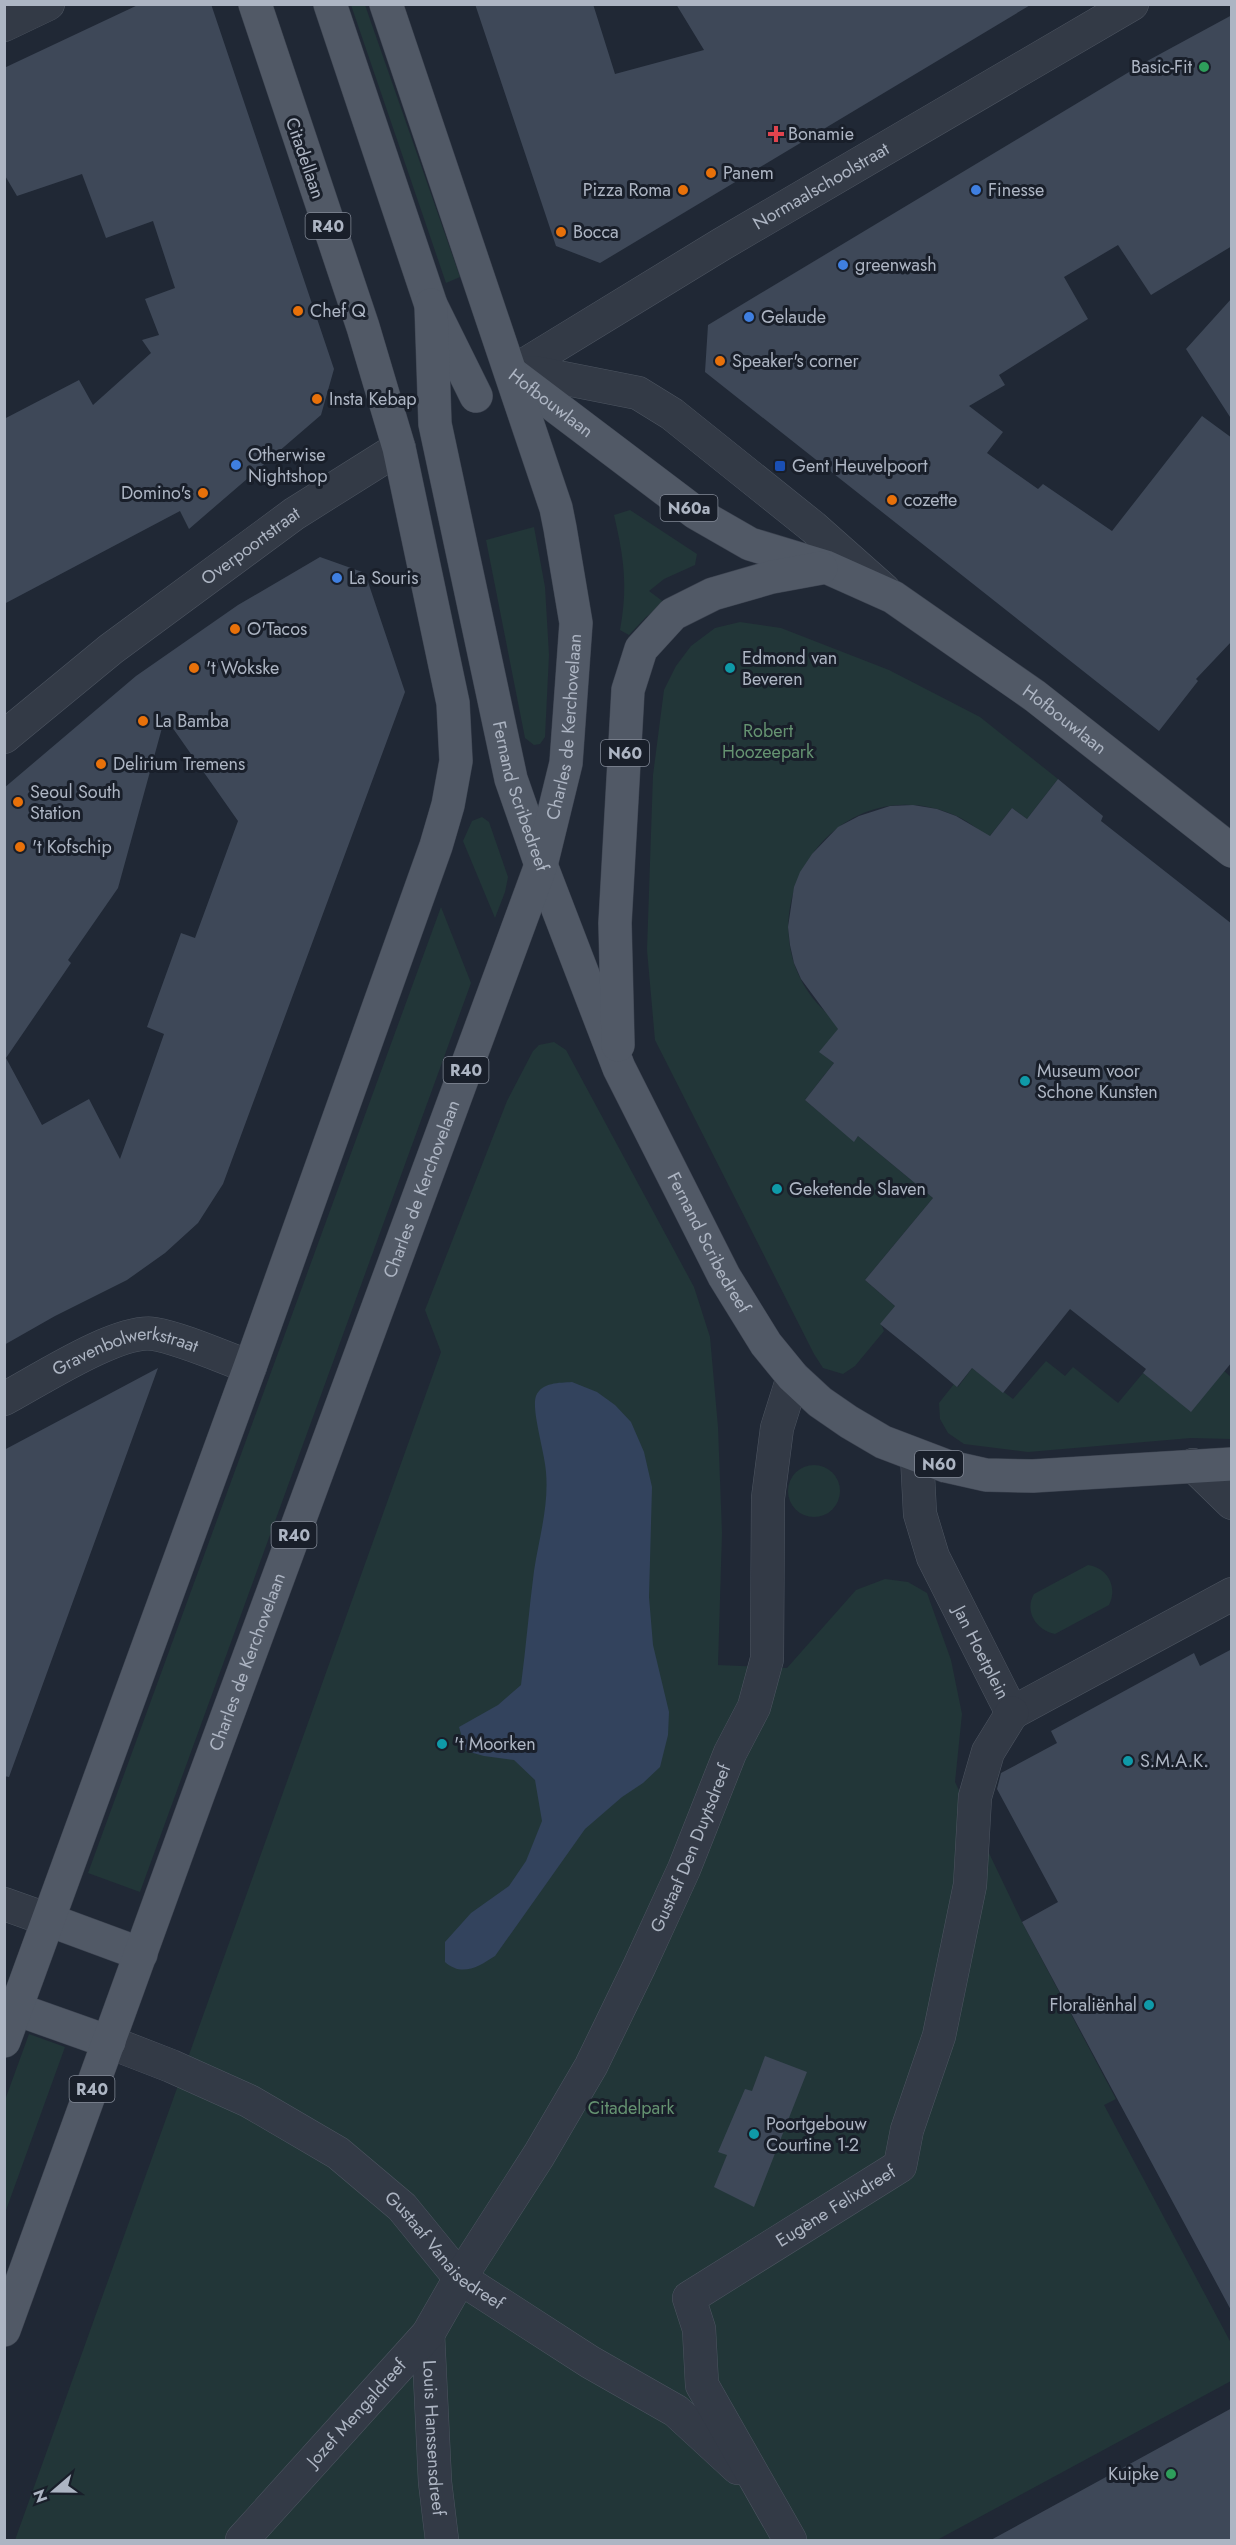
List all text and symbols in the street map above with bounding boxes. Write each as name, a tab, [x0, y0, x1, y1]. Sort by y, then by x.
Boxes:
place label: Basic-Fit	[1131, 54, 1193, 80]
marker: Basic-Fit	[1197, 60, 1211, 74]
street label: Citadellaan	[279, 114, 331, 202]
place label: Bonamie	[788, 121, 854, 147]
marker: Bonamie	[769, 127, 783, 141]
street label: Normaalschoolstraat	[748, 136, 895, 236]
place label: Panem	[723, 160, 774, 186]
marker: Panem	[704, 166, 718, 180]
place label: Pizza Roma	[583, 177, 671, 203]
place label: Finesse	[988, 177, 1044, 203]
marker: Pizza Roma	[676, 183, 690, 197]
marker: Finesse	[969, 183, 983, 197]
road number: R40	[306, 213, 350, 239]
place label: Bocca	[573, 219, 619, 245]
marker: Bocca	[554, 225, 568, 239]
place label: greenwash	[855, 252, 937, 278]
marker: greenwash	[836, 258, 850, 272]
place label: Chef Q	[310, 298, 367, 324]
marker: Chef Q	[291, 304, 305, 318]
place label: Gelaude	[761, 304, 826, 330]
marker: Gelaude	[742, 310, 756, 324]
place label: Speaker's corner	[732, 348, 859, 374]
marker: Speaker's corner	[713, 354, 727, 368]
street label: Hofbouwlaan	[503, 362, 599, 444]
place label: Insta Kebap	[329, 386, 417, 412]
marker: Insta Kebap	[310, 392, 324, 406]
place label: Otherwise Nightshop	[248, 442, 327, 489]
place label: Gent Heuvelpoort	[792, 453, 928, 479]
marker: Otherwise Nightshop	[229, 458, 243, 472]
marker: Gent Heuvelpoort	[773, 459, 787, 473]
place label: Domino's	[121, 480, 191, 506]
marker: Domino's	[196, 486, 210, 500]
place label: cozette	[904, 487, 957, 513]
marker: cozette	[885, 493, 899, 507]
road number: N60a	[660, 495, 718, 521]
street label: Overpoortstraat	[196, 500, 306, 591]
place label: La Souris	[349, 565, 418, 591]
marker: La Souris	[330, 571, 344, 585]
place label: O'Tacos	[247, 616, 307, 642]
marker: O'Tacos	[228, 622, 242, 636]
street label: Charles de Kerchovelaan	[539, 633, 588, 823]
place label: Edmond van Beveren	[742, 645, 837, 692]
place label: 't Wokske	[206, 655, 279, 681]
marker: 't Wokske	[187, 661, 201, 675]
marker: Edmond van Beveren	[723, 661, 737, 675]
street label: Hofbouwlaan	[1017, 678, 1112, 761]
place label: La Bamba	[155, 708, 229, 734]
marker: La Bamba	[136, 714, 150, 728]
street label: Fernand Scribedreef	[486, 718, 556, 876]
park label: Robert Hoozeepark	[722, 718, 814, 765]
road number: N60	[601, 740, 649, 766]
place label: Delirium Tremens	[113, 751, 245, 777]
marker: Delirium Tremens	[94, 757, 108, 771]
place label: Seoul South Station	[30, 779, 121, 826]
marker: Seoul South Station	[11, 795, 25, 809]
place label: 't Kofschip	[32, 834, 112, 860]
marker: 't Kofschip	[13, 840, 27, 854]
road number: R40	[444, 1057, 488, 1083]
place label: Museum voor Schone Kunsten	[1037, 1058, 1158, 1105]
marker: Museum voor Schone Kunsten	[1018, 1074, 1032, 1088]
street label: Charles de Kerchovelaan	[377, 1096, 466, 1282]
street label: Fernand Scribedreef	[661, 1168, 757, 1319]
place label: Geketende Slaven	[789, 1176, 926, 1202]
marker: Geketende Slaven	[770, 1182, 784, 1196]
street label: Gravenbolwerkstraat	[47, 1320, 203, 1382]
road number: N60	[915, 1451, 963, 1477]
road number: R40	[272, 1522, 316, 1548]
street label: Charles de Kerchovelaan	[202, 1569, 292, 1755]
street label: Jan Hoetplein	[946, 1599, 1016, 1704]
place label: 't Moorken	[454, 1731, 536, 1757]
marker: 't Moorken	[435, 1737, 449, 1751]
place label: S.M.A.K.	[1140, 1748, 1209, 1774]
marker: S.M.A.K.	[1121, 1754, 1135, 1768]
street label: Gustaaf Den Duytsdreef	[644, 1759, 738, 1937]
place label: Floraliënhal	[1049, 1992, 1137, 2018]
marker: Floraliënhal	[1142, 1998, 1156, 2012]
road number: R40	[70, 2076, 115, 2102]
park label: Citadelpark	[588, 2095, 674, 2121]
place label: Poortgebouw Courtine 1-2	[766, 2111, 868, 2158]
marker: Poortgebouw Courtine 1-2	[747, 2127, 761, 2141]
street label: Eugène Felixdreef	[771, 2158, 901, 2254]
street label: Gustaaf Vanaisedreef	[379, 2185, 510, 2317]
street label: Jozef Mengaldreef	[299, 2353, 413, 2475]
street label: Louis Hanssensdreef	[416, 2359, 452, 2518]
north arrow	[24, 2461, 84, 2521]
place label: Kuipke	[1108, 2461, 1159, 2487]
marker: Kuipke	[1164, 2467, 1178, 2481]
text: N	[27, 2486, 53, 2506]

